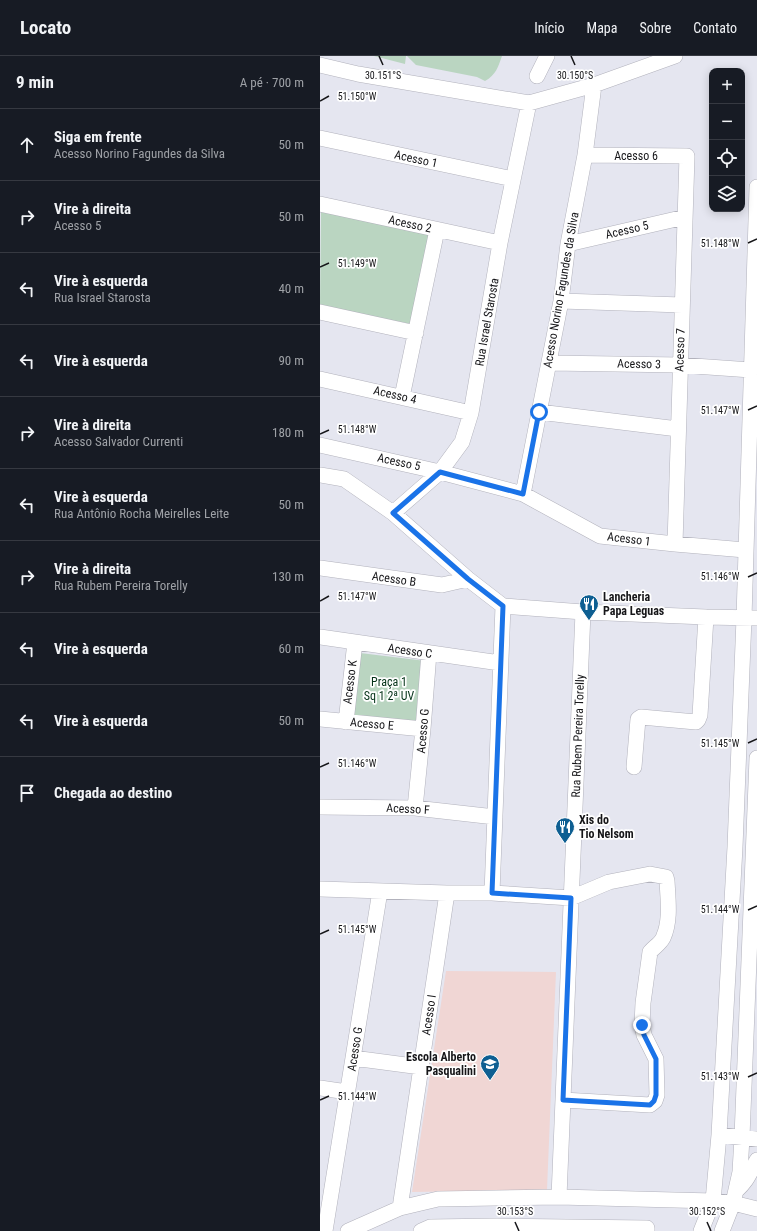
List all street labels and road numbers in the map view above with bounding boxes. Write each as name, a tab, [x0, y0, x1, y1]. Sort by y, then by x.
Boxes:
street label: Acesso 1	[393, 148, 439, 170]
street label: Acesso 6	[614, 149, 658, 163]
street label: Acesso Norino Fagundes da Silva	[540, 211, 582, 369]
street label: Acesso 2	[387, 213, 433, 235]
street label: Acesso 5	[604, 218, 650, 242]
street label: Rua Israel Starosta	[472, 277, 502, 367]
street label: Acesso 7	[672, 328, 688, 372]
street label: Acesso 3	[617, 357, 661, 371]
street label: Acesso 4	[372, 383, 418, 407]
street label: Acesso 5	[376, 451, 422, 473]
street label: Acesso 1	[606, 529, 652, 549]
street label: Acesso B	[371, 569, 417, 589]
street label: Acesso C	[387, 641, 433, 661]
street label: Acesso K	[340, 659, 360, 705]
street label: Rua Rubem Pereira Torelly	[569, 674, 587, 798]
street label: Acesso G	[414, 708, 432, 754]
street label: Acesso E	[350, 715, 394, 733]
street label: Acesso F	[386, 801, 430, 817]
street label: Acesso I	[419, 994, 439, 1036]
street label: Acesso G	[345, 1026, 365, 1072]

